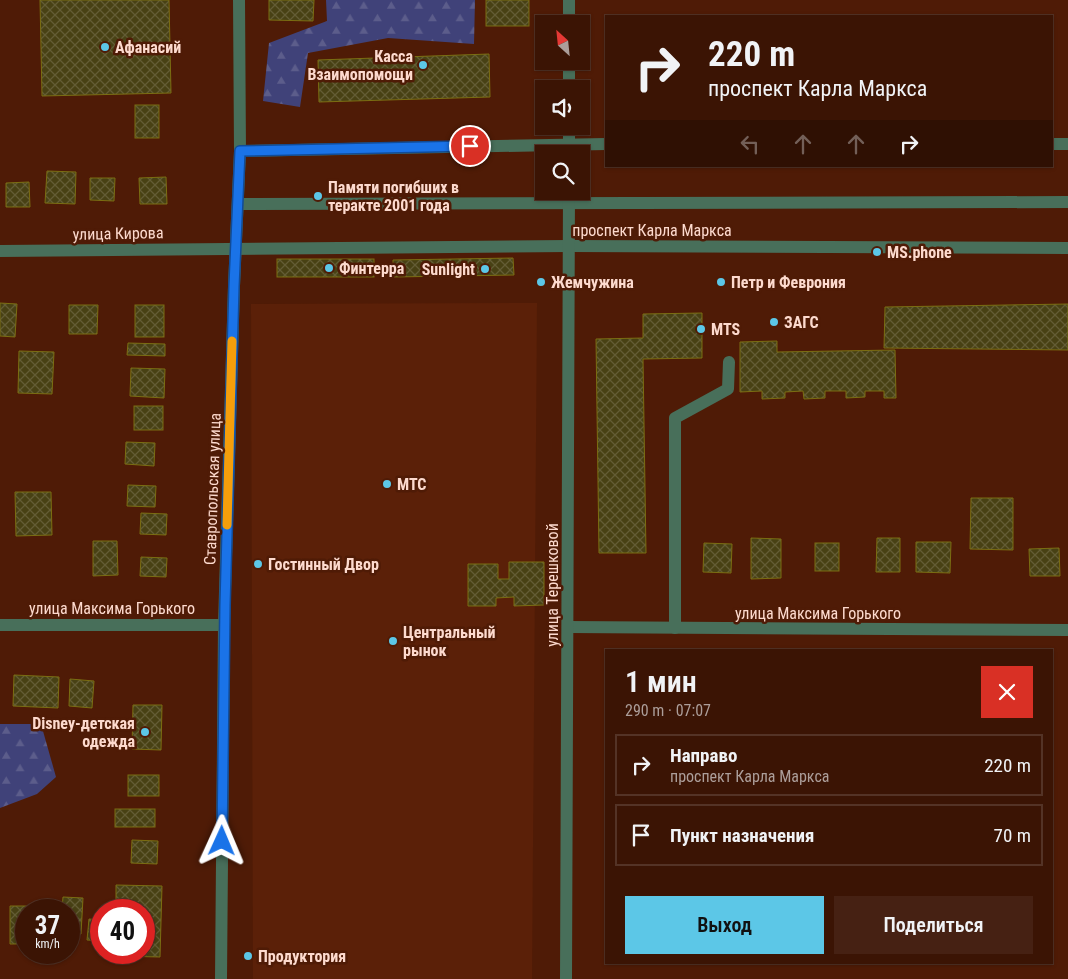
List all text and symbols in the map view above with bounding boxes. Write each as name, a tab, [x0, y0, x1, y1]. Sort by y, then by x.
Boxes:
north arrow	[535, 15, 590, 70]
map controls	[535, 15, 590, 200]
text: 220 m	[708, 34, 795, 75]
icon: right	[625, 35, 690, 100]
place label: Афанасий	[115, 38, 181, 57]
marker: Афанасий	[99, 41, 111, 53]
place label: Касса Взаимопомощи	[307, 47, 413, 84]
marker: Касса Взаимопомощи	[417, 59, 429, 71]
text: проспект Карла Маркса	[708, 76, 927, 101]
button: sound	[535, 80, 590, 135]
pin	[449, 125, 491, 167]
icon: left	[736, 130, 764, 158]
icon: ahead	[789, 130, 817, 158]
icon: ahead	[842, 130, 870, 158]
icon: right	[895, 130, 923, 158]
icon: arrive	[456, 132, 484, 160]
button: search	[535, 145, 590, 200]
place label: Памяти погибших в теракте 2001 года	[328, 178, 459, 215]
marker: Памяти погибших в теракте 2001 года	[312, 190, 324, 202]
street label: проспект Карла Маркса	[572, 221, 732, 240]
street label: улица Кирова	[72, 223, 164, 244]
place label: MS.phone	[887, 243, 952, 262]
marker: MS.phone	[871, 246, 883, 258]
place label: Финтерра	[339, 259, 405, 278]
place label: Sunlight	[422, 260, 475, 279]
marker: Финтерра	[323, 262, 335, 274]
marker: Sunlight	[479, 263, 491, 275]
place label: Жемчужина	[551, 273, 634, 292]
place label: Петр и Феврония	[731, 273, 846, 292]
marker: Жемчужина	[535, 276, 547, 288]
marker: Петр и Феврония	[715, 276, 727, 288]
place label: ЗАГС	[784, 313, 819, 332]
marker: ЗАГС	[768, 316, 780, 328]
place label: MTS	[711, 320, 740, 339]
marker: MTS	[695, 323, 707, 335]
street label: Ставропольская улица	[200, 413, 225, 565]
place label: МТС	[397, 475, 426, 494]
marker: МТС	[381, 478, 393, 490]
street label: улица Терешковой	[543, 523, 562, 647]
place label: Гостинный Двор	[268, 555, 379, 574]
marker: Гостинный Двор	[252, 558, 264, 570]
street label: улица Максима Горького	[29, 599, 195, 618]
street label: улица Максима Горького	[735, 604, 901, 623]
place label: Центральный рынок	[403, 623, 496, 660]
marker: Центральный рынок	[387, 635, 399, 647]
text: 1 мин	[625, 664, 697, 699]
button: close	[981, 666, 1033, 718]
text: 290 m · 07:07	[625, 701, 711, 720]
place label: Disney-детская одежда	[32, 714, 135, 751]
marker: Disney-детская одежда	[139, 726, 151, 738]
text: Направо	[670, 744, 737, 767]
icon: right	[627, 751, 655, 779]
text: 220 m	[984, 754, 1031, 777]
text: проспект Карла Маркса	[670, 767, 829, 786]
position arrow	[195, 814, 247, 866]
icon: arrive	[627, 821, 655, 849]
text: Пункт назначения	[670, 824, 814, 847]
text: 70 m	[994, 824, 1031, 847]
button: Выход	[625, 896, 824, 954]
button: Поделиться	[834, 896, 1033, 954]
speed limit sign: 40	[90, 899, 155, 964]
text: 37	[35, 911, 60, 940]
text: km/h	[35, 937, 60, 951]
place label: Продуктория	[258, 947, 346, 966]
marker: Продуктория	[242, 950, 254, 962]

